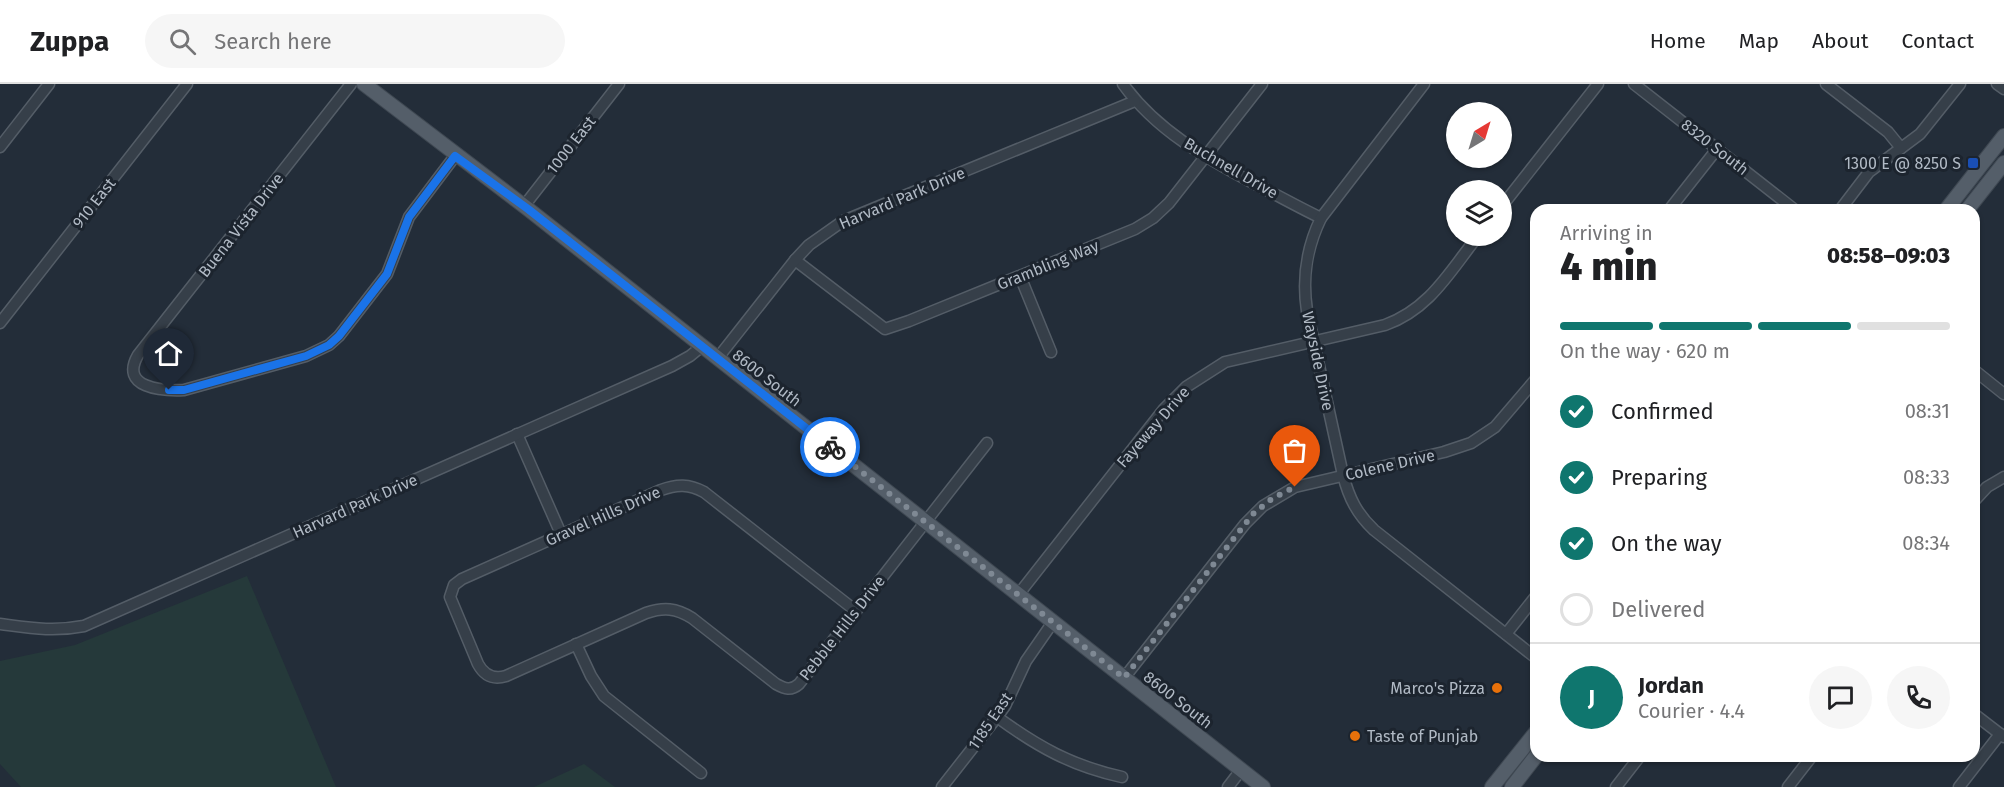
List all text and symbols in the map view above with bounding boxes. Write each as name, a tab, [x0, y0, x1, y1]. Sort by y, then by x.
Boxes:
search box	[145, 14, 565, 68]
text: Zuppa	[30, 25, 109, 58]
icon: search	[166, 25, 199, 58]
text: Search here	[214, 28, 332, 55]
text: Home	[1650, 28, 1706, 54]
text: Map	[1739, 28, 1779, 54]
text: About	[1812, 28, 1869, 54]
text: Contact	[1902, 28, 1974, 54]
north arrow	[1446, 102, 1512, 168]
map controls	[1446, 102, 1512, 246]
street label: 1000 East	[543, 112, 600, 178]
street label: 8320 South	[1678, 115, 1752, 179]
street label: Buchnell Drive	[1181, 133, 1281, 203]
place label: 1300 E @ 8250 S	[1844, 154, 1961, 173]
marker: 1300 E @ 8250 S	[1966, 156, 1980, 170]
street label: Harvard Park Drive	[836, 163, 968, 233]
street label: Buena Vista Drive	[194, 169, 288, 281]
street label: 910 East	[69, 174, 120, 232]
button: layers	[1446, 180, 1512, 246]
text: Arriving in	[1560, 221, 1653, 245]
street label: Grambling Way	[994, 236, 1102, 294]
text: 08:58–09:03	[1827, 242, 1950, 269]
text: 4 min	[1560, 244, 1658, 290]
street label: Wayside Drive	[1298, 310, 1338, 412]
pin	[143, 328, 194, 390]
icon: home	[152, 337, 185, 370]
text: On the way · 620 m	[1560, 339, 1730, 363]
street label: 8600 South	[729, 345, 805, 411]
street label: Fayeway Drive	[1113, 383, 1193, 471]
icon: check	[1560, 395, 1593, 428]
text: Confirmed	[1611, 398, 1714, 425]
text: 08:31	[1905, 399, 1950, 423]
courier	[800, 417, 860, 477]
pin	[1269, 425, 1320, 487]
icon: bike	[814, 431, 847, 464]
icon: bag	[1278, 434, 1311, 467]
street label: Colene Drive	[1343, 445, 1437, 485]
icon: check	[1560, 461, 1593, 494]
text: Preparing	[1611, 464, 1707, 491]
text: 08:33	[1903, 465, 1950, 489]
street label: Harvard Park Drive	[290, 470, 420, 542]
street label: Gravel Hills Drive	[543, 482, 663, 550]
icon: check	[1560, 527, 1593, 560]
text: On the way	[1611, 530, 1722, 557]
text: 08:34	[1902, 531, 1950, 555]
street label: Pebble Hills Drive	[795, 572, 889, 684]
text: Delivered	[1611, 596, 1706, 623]
button: chat	[1809, 666, 1872, 729]
button: phone	[1887, 666, 1950, 729]
street label: 8600 South	[1140, 667, 1216, 733]
text: Jordan	[1638, 672, 1704, 699]
place label: Marco's Pizza	[1390, 679, 1485, 698]
marker: Marco's Pizza	[1490, 681, 1504, 695]
text: J	[1588, 684, 1595, 711]
street label: 1185 East	[964, 689, 1016, 753]
text: Courier · 4.4	[1638, 699, 1745, 723]
place label: Taste of Punjab	[1367, 727, 1478, 746]
marker: Taste of Punjab	[1348, 729, 1362, 743]

